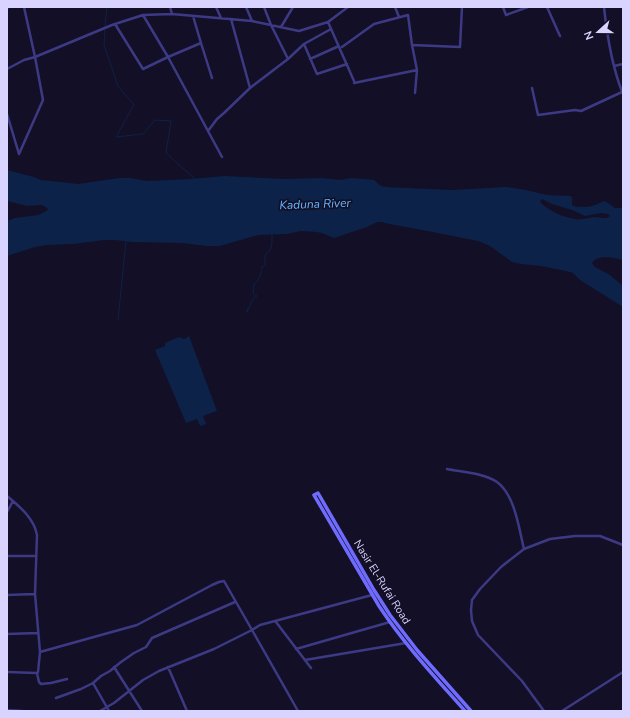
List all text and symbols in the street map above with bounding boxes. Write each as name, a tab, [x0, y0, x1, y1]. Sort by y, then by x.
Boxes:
north arrow	[578, 12, 618, 52]
text: N	[581, 29, 598, 42]
water label: Kaduna River	[279, 195, 352, 213]
street label: Nasir El-Rufai Road	[350, 537, 414, 627]

